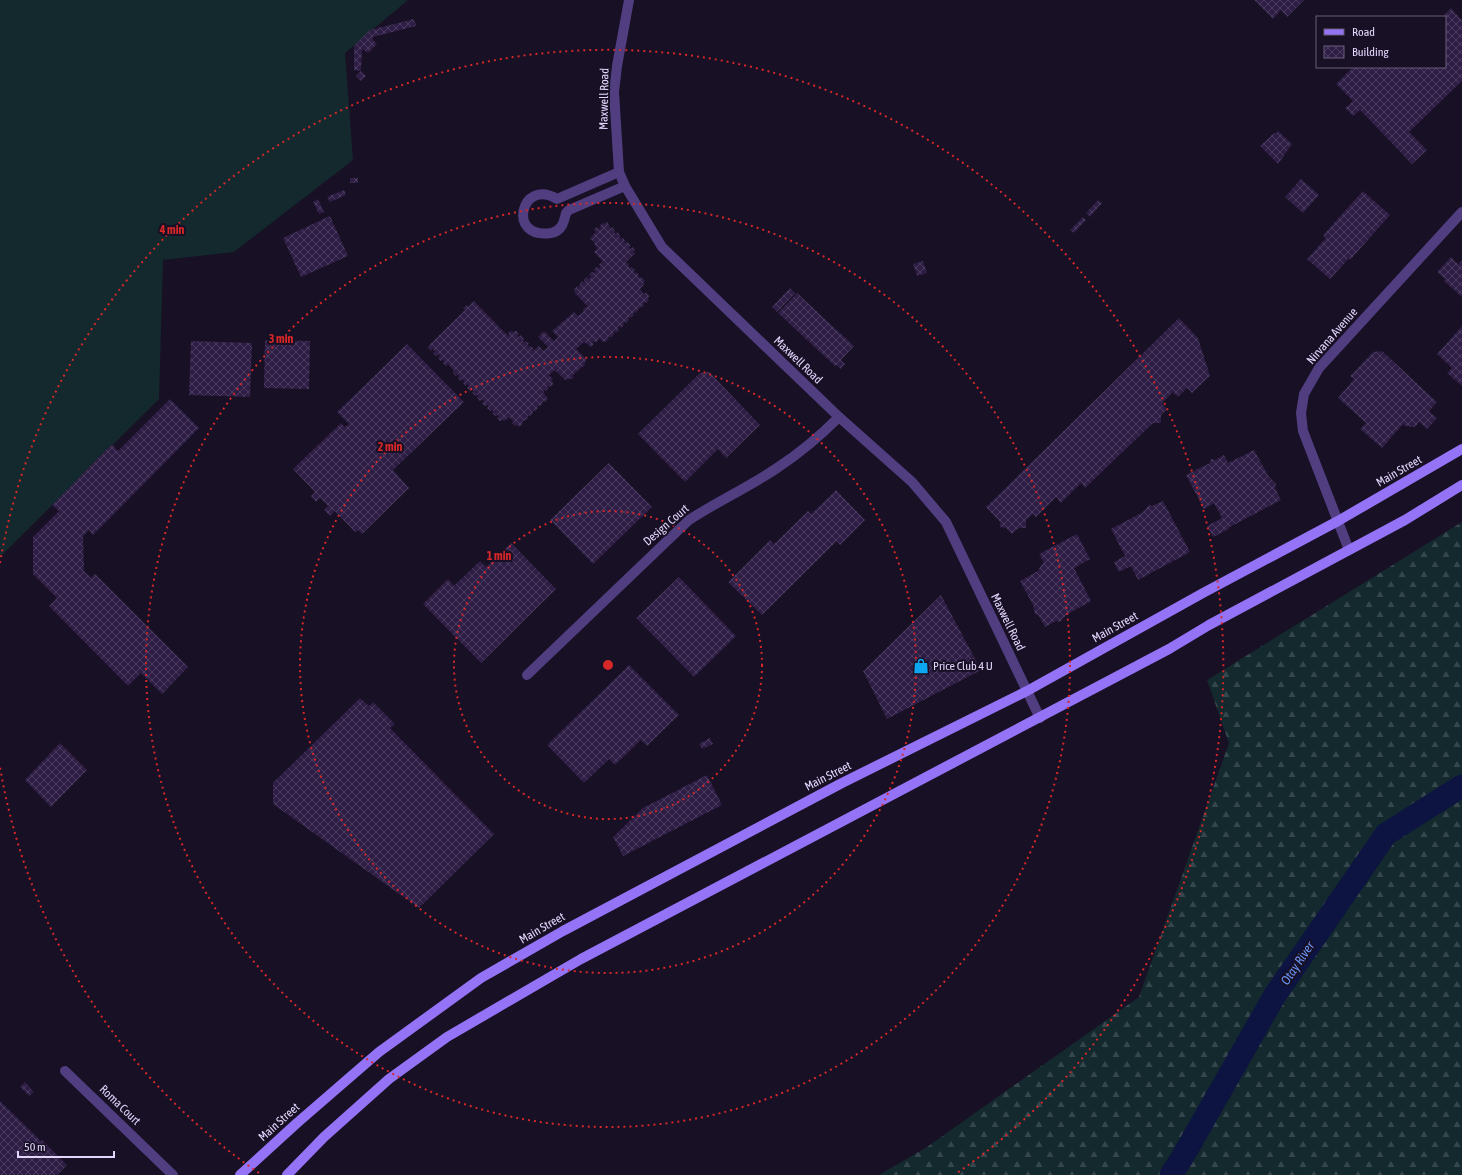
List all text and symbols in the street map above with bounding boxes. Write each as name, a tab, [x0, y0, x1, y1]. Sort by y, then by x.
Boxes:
legend	[1316, 16, 1446, 68]
text: Road	[1352, 25, 1375, 39]
text: Building	[1352, 45, 1390, 59]
street label: Maxwell Road	[596, 68, 612, 130]
text: 4 min	[159, 223, 184, 237]
street label: Nirvana Avenue	[1304, 305, 1360, 367]
text: 3 min	[269, 332, 293, 346]
street label: Maxwell Road	[771, 333, 825, 387]
text: 2 min	[378, 440, 402, 454]
street label: Main Street	[1374, 452, 1425, 490]
street label: Design Court	[640, 501, 692, 548]
text: 1 min	[487, 549, 511, 563]
street label: Maxwell Road	[988, 591, 1028, 653]
street label: Main Street	[1090, 608, 1141, 645]
shop icon: Price Club 4 U	[912, 657, 930, 675]
centre of rings	[601, 658, 615, 672]
place label: Price Club 4 U	[933, 659, 993, 673]
street label: Main Street	[802, 758, 854, 794]
street label: Main Street	[517, 909, 568, 947]
water label: Otay River	[1278, 938, 1318, 988]
street label: Roma Court	[97, 1082, 144, 1128]
street label: Main Street	[256, 1100, 303, 1144]
scale bar	[18, 1133, 114, 1159]
text: 50 m	[24, 1140, 46, 1154]

